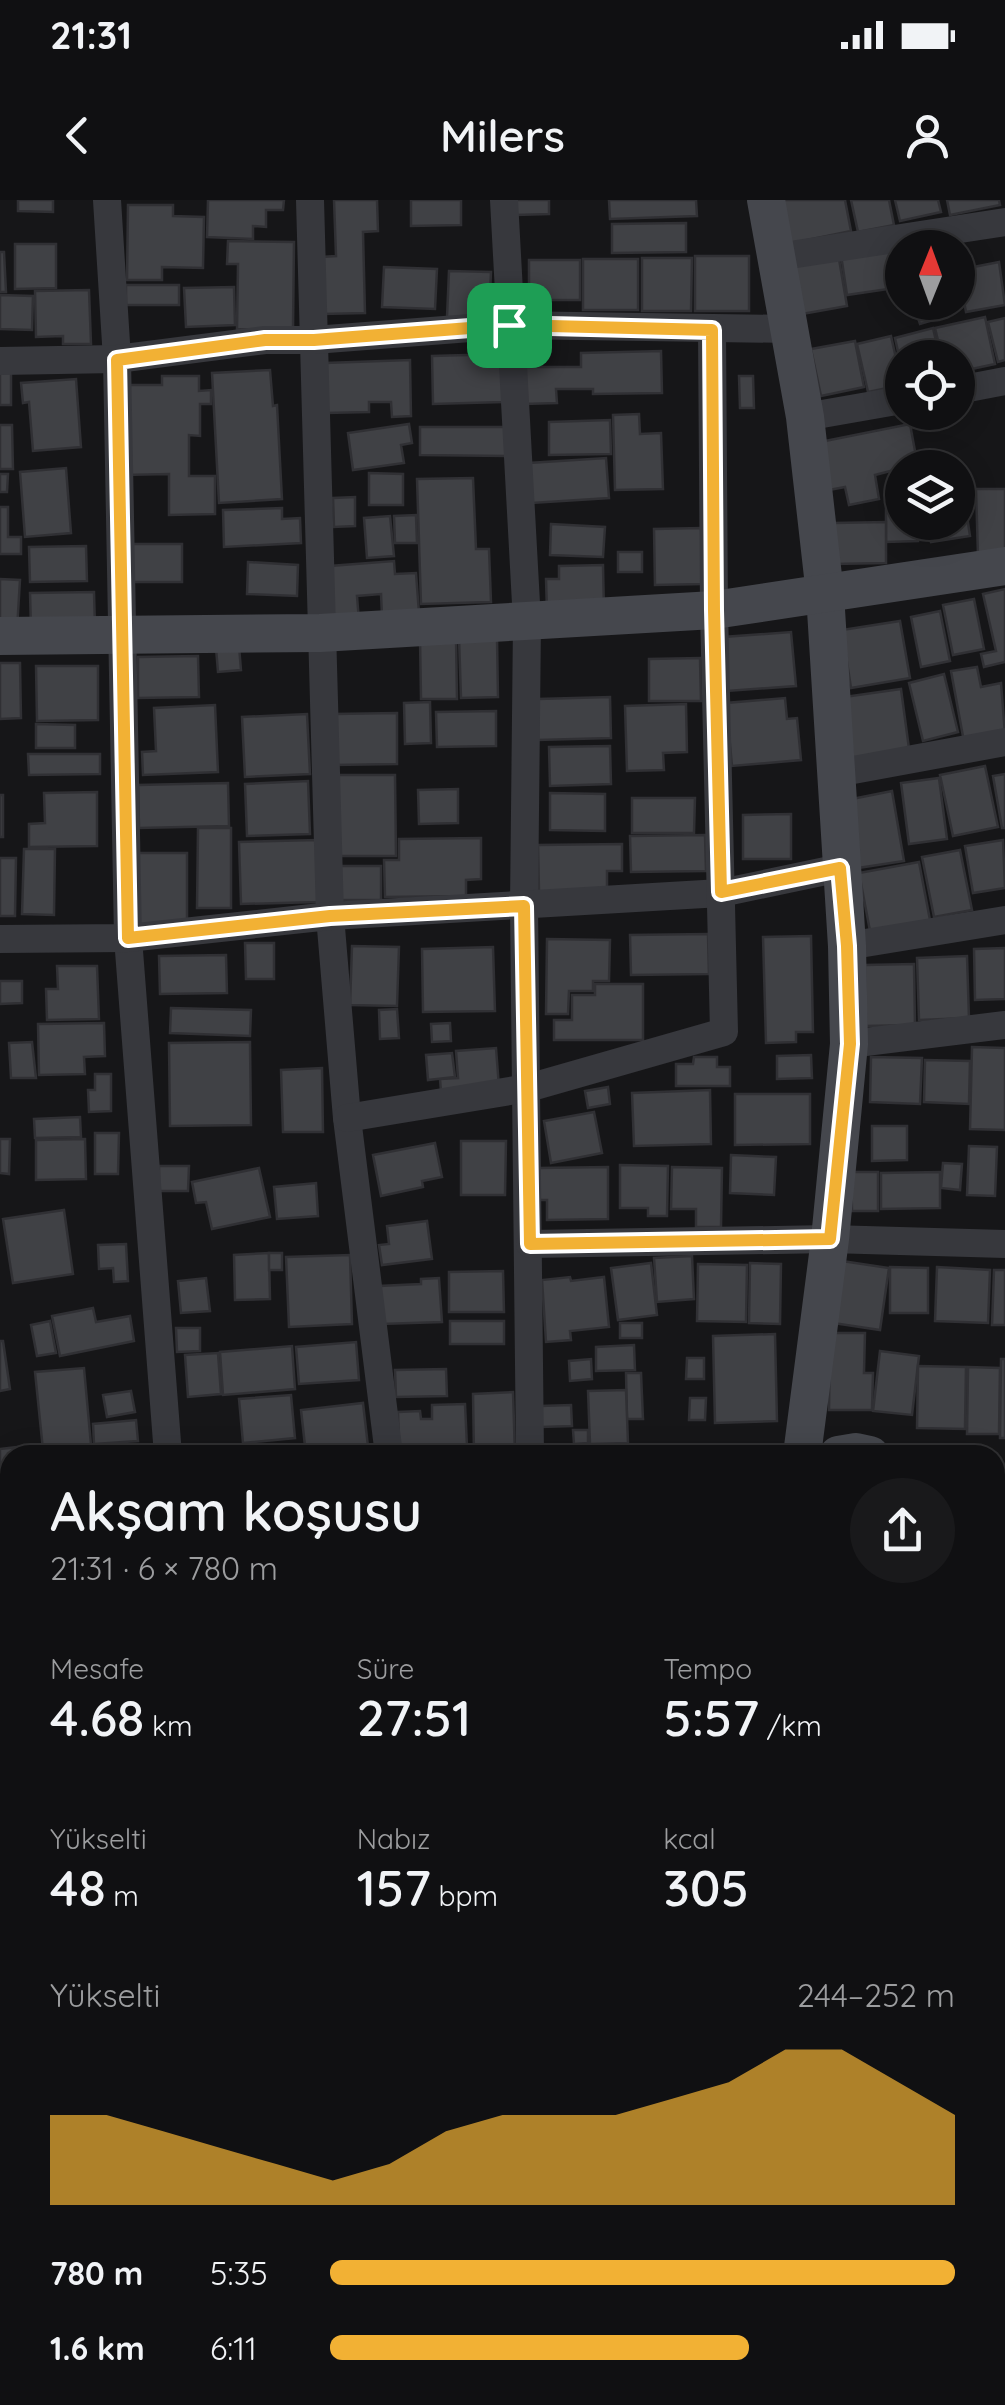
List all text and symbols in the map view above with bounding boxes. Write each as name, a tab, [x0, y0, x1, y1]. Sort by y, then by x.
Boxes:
text: 21:31	[50, 11, 132, 59]
text: Milers	[440, 107, 565, 163]
icon: back	[50, 108, 105, 163]
icon: person	[900, 108, 955, 163]
north arrow	[885, 230, 975, 320]
map controls	[885, 230, 975, 540]
pin	[467, 283, 552, 368]
icon: arrive	[482, 298, 537, 353]
button: locate	[885, 340, 975, 430]
button: layers	[885, 450, 975, 540]
text: Akşam koşusu	[50, 1476, 422, 1545]
button: share	[850, 1478, 955, 1583]
text: 21:31 · 6 × 780 m	[50, 1548, 278, 1588]
text: Mesafe	[50, 1651, 144, 1686]
text: Süre	[357, 1651, 414, 1686]
text: Tempo	[663, 1651, 752, 1686]
text: 4.68	[50, 1686, 144, 1749]
text: 27:51	[357, 1686, 471, 1749]
text: 5:57	[663, 1686, 759, 1749]
text: km	[144, 1708, 193, 1743]
text: /km	[759, 1708, 822, 1743]
text: Yükselti	[50, 1821, 147, 1856]
text: Nabız	[357, 1821, 430, 1856]
text: kcal	[663, 1821, 716, 1856]
text: 48	[50, 1856, 106, 1919]
text: 157	[357, 1856, 431, 1919]
text: 305	[663, 1856, 749, 1919]
text: m	[106, 1878, 139, 1913]
text: bpm	[431, 1878, 498, 1913]
text: Yükselti	[50, 1975, 160, 2015]
text: 244–252 m	[797, 1975, 955, 2015]
text: 780 m	[50, 2253, 143, 2293]
text: 5:35	[210, 2253, 268, 2293]
text: 1.6 km	[50, 2328, 145, 2368]
text: 6:11	[210, 2328, 257, 2368]

